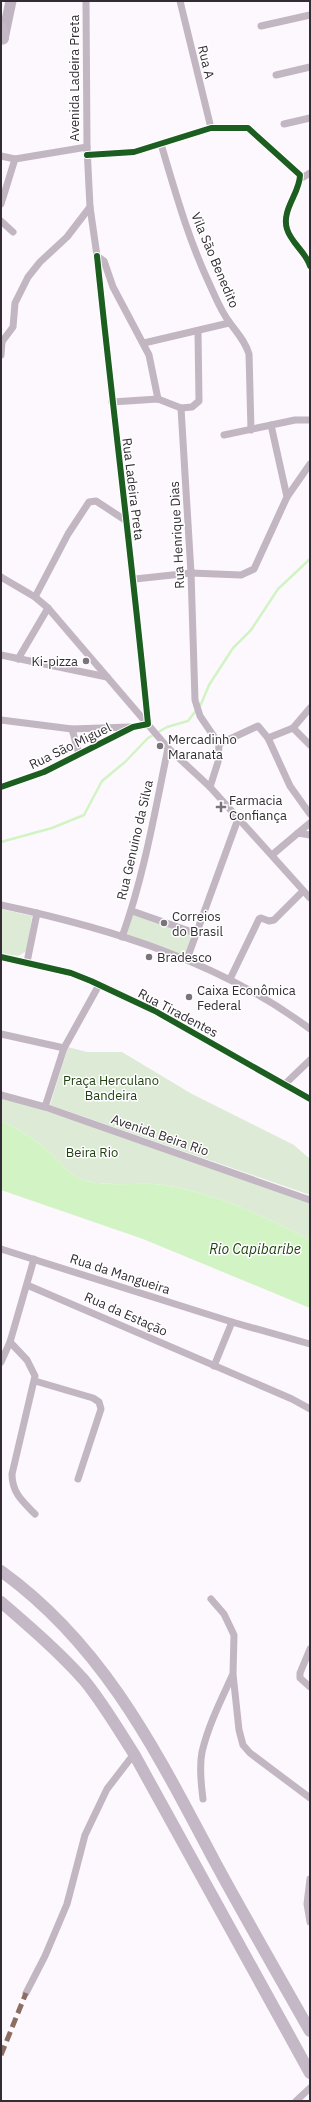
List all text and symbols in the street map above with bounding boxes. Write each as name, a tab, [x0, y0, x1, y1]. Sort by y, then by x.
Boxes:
street label: Avenida Ladeira Preta	[66, 15, 83, 141]
street label: Rua A	[194, 43, 218, 81]
street label: Vila São Benedito	[187, 210, 243, 310]
street label: Rua Ladeira Preta	[118, 437, 148, 541]
street label: Rua Henrique Dias	[166, 481, 188, 589]
place label: Ki-pizza	[32, 653, 78, 670]
marker: Ki-pizza	[81, 656, 91, 666]
street label: Rua São Miguel	[26, 719, 114, 773]
place label: Mercadinho Maranata	[168, 731, 237, 763]
marker: Mercadinho Maranata	[155, 741, 165, 751]
street label: Rua Genuino da Silva	[113, 778, 157, 902]
place label: Farmacia Confiança	[229, 792, 287, 824]
marker: Farmacia Confiança	[216, 802, 226, 812]
place label: Correios do Brasil	[172, 908, 224, 940]
marker: Correios do Brasil	[159, 918, 169, 928]
place label: Bradesco	[157, 949, 212, 966]
marker: Bradesco	[144, 952, 154, 962]
place label: Caixa Econômica Federal	[197, 982, 296, 1014]
street label: Rua Tiradentes	[135, 985, 221, 1041]
marker: Caixa Econômica Federal	[184, 992, 194, 1002]
park label: Praça Herculano Bandeira	[63, 1072, 159, 1104]
street label: Avenida Beira Rio	[109, 1110, 211, 1160]
park label: Beira Rio	[66, 1144, 118, 1161]
water label: Rio Capibaribe	[209, 1240, 301, 1258]
street label: Rua da Mangueira	[68, 1250, 172, 1298]
street label: Rua da Estação	[82, 1288, 170, 1340]

